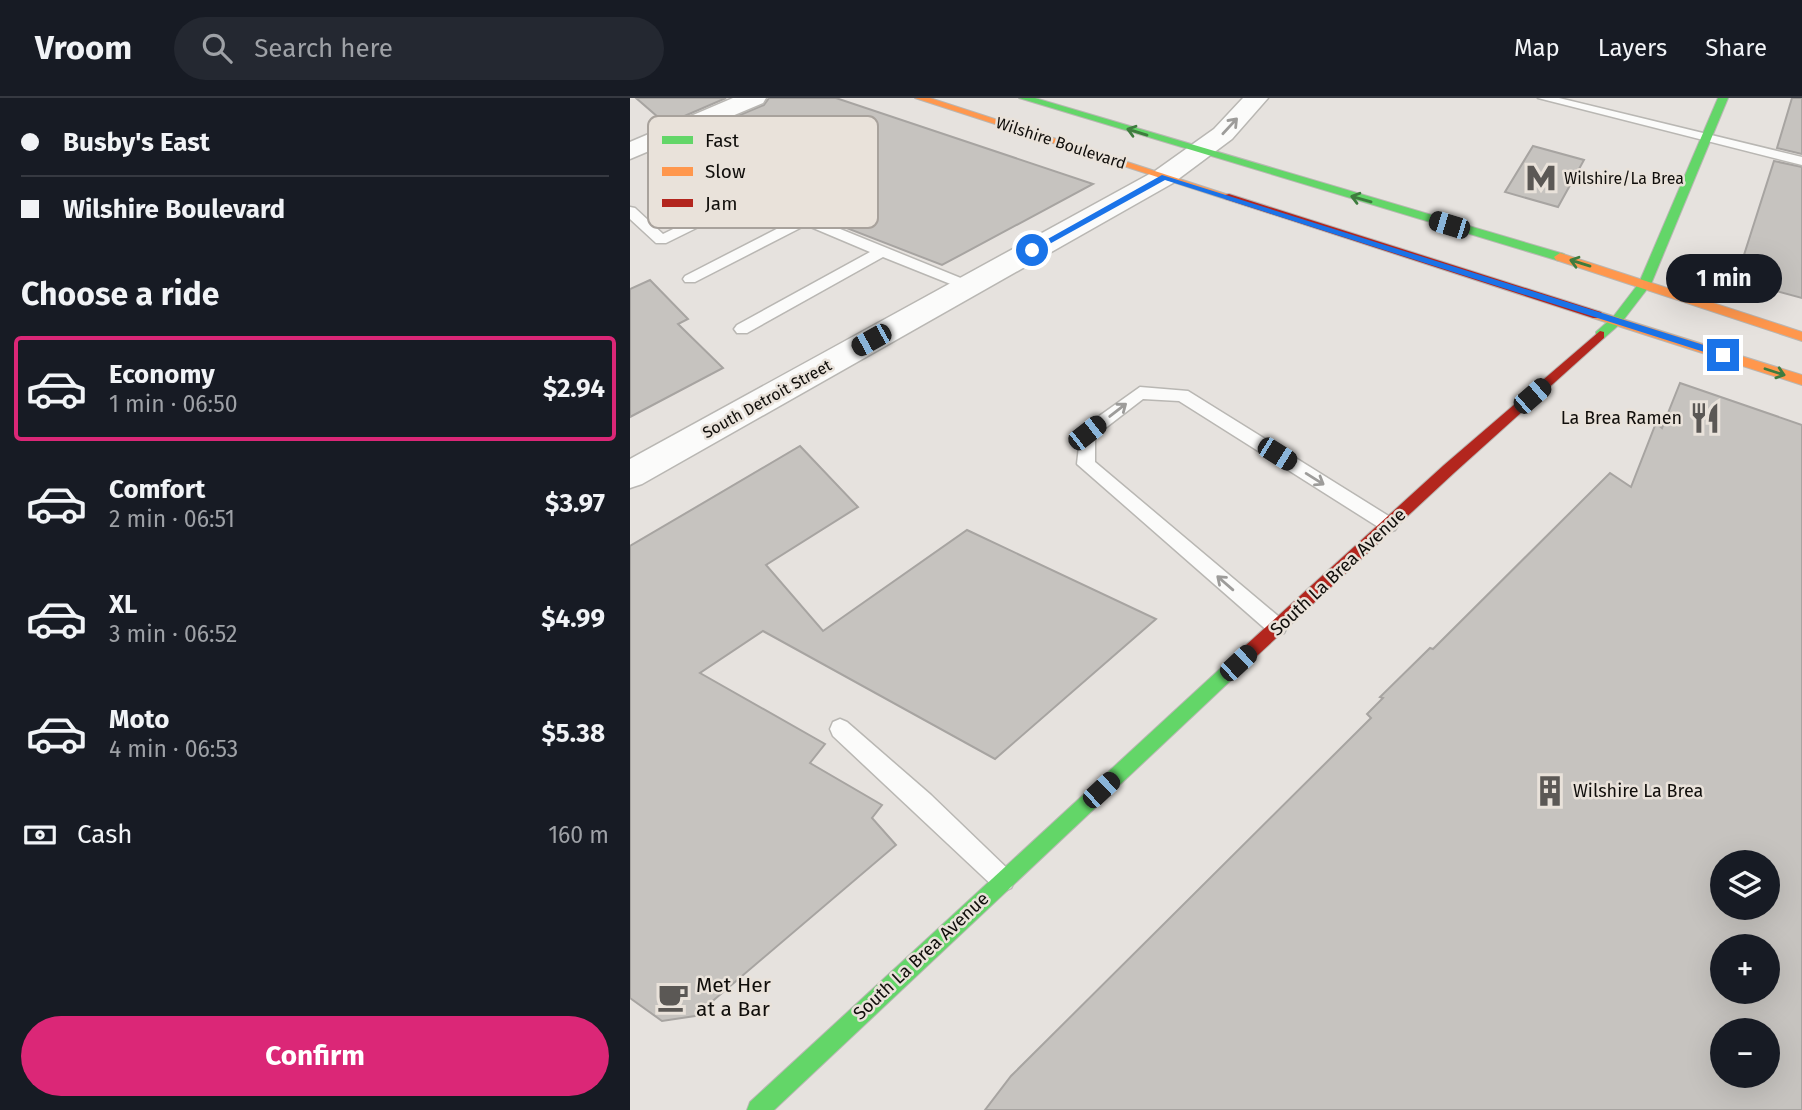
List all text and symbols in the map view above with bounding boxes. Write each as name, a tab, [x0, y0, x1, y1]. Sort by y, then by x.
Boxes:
search box	[174, 17, 664, 80]
text: Vroom	[35, 28, 132, 68]
icon: search	[198, 29, 236, 67]
text: Search here	[254, 33, 393, 64]
text: Map	[1514, 34, 1560, 62]
text: Layers	[1598, 34, 1667, 62]
text: Share	[1705, 34, 1767, 62]
street label: Wilshire Boulevard	[994, 113, 1128, 173]
legend	[648, 116, 878, 228]
one-way arrow	[1222, 117, 1238, 135]
one-way arrow	[1126, 124, 1148, 137]
text: Busby's East	[63, 127, 210, 158]
text: Fast	[705, 129, 739, 152]
text: Slow	[705, 160, 746, 183]
metro station icon: Wilshire/La Brea	[1524, 161, 1558, 195]
place label: Wilshire/La Brea	[1564, 169, 1684, 188]
one-way arrow	[1351, 191, 1373, 204]
text: Jam	[705, 192, 737, 215]
text: Wilshire Boulevard	[63, 194, 285, 225]
car	[1426, 209, 1473, 241]
route start	[1016, 234, 1048, 266]
callout: 1 min	[1665, 254, 1781, 302]
one-way arrow	[1569, 256, 1591, 269]
text: 1 min	[1696, 264, 1752, 292]
text: Choose a ride	[21, 275, 219, 313]
car	[848, 321, 895, 359]
route end	[1707, 339, 1739, 371]
street label: South Detroit Street	[699, 356, 835, 442]
icon: car	[25, 357, 88, 420]
text: Economy	[109, 359, 215, 390]
one-way arrow	[1764, 366, 1786, 379]
text: $2.94	[543, 373, 605, 404]
car	[1510, 374, 1555, 418]
text: 1 min · 06:50	[109, 390, 238, 418]
restaurant icon: La Brea Ramen	[1688, 401, 1722, 435]
one-way arrow	[1108, 402, 1127, 417]
place label: La Brea Ramen	[1561, 407, 1682, 429]
car	[1064, 412, 1111, 454]
car	[1254, 434, 1301, 474]
icon: car	[25, 472, 88, 535]
one-way arrow	[1305, 472, 1325, 486]
text: Comfort	[109, 474, 205, 505]
text: $3.97	[545, 488, 605, 519]
street label: South La Brea Avenue	[1266, 504, 1410, 640]
text: 2 min · 06:51	[109, 505, 235, 533]
one-way arrow	[1217, 575, 1235, 591]
icon: car	[25, 587, 88, 650]
text: XL	[109, 589, 137, 620]
text: $4.99	[541, 603, 605, 634]
text: 3 min · 06:52	[109, 620, 237, 648]
car	[1216, 641, 1261, 685]
icon: car	[25, 702, 88, 765]
text: Moto	[109, 704, 169, 735]
text: $5.38	[542, 718, 605, 749]
text: 4 min · 06:53	[109, 735, 238, 763]
car	[1079, 768, 1124, 812]
building icon: Wilshire La Brea	[1533, 774, 1567, 808]
place label: Wilshire La Brea	[1573, 780, 1703, 802]
icon: cash	[21, 816, 59, 854]
text: Cash	[77, 819, 133, 850]
text: 160 m	[548, 821, 609, 849]
map controls	[1710, 850, 1780, 1088]
button: layers	[1710, 850, 1780, 920]
street label: South La Brea Avenue	[849, 888, 993, 1024]
button: +	[1710, 934, 1780, 1004]
place label: Met Her at a Bar	[696, 972, 771, 1022]
cafe icon: Met Her at a Bar	[656, 980, 690, 1014]
button: Confirm	[21, 1016, 609, 1096]
button: −	[1710, 1018, 1780, 1088]

